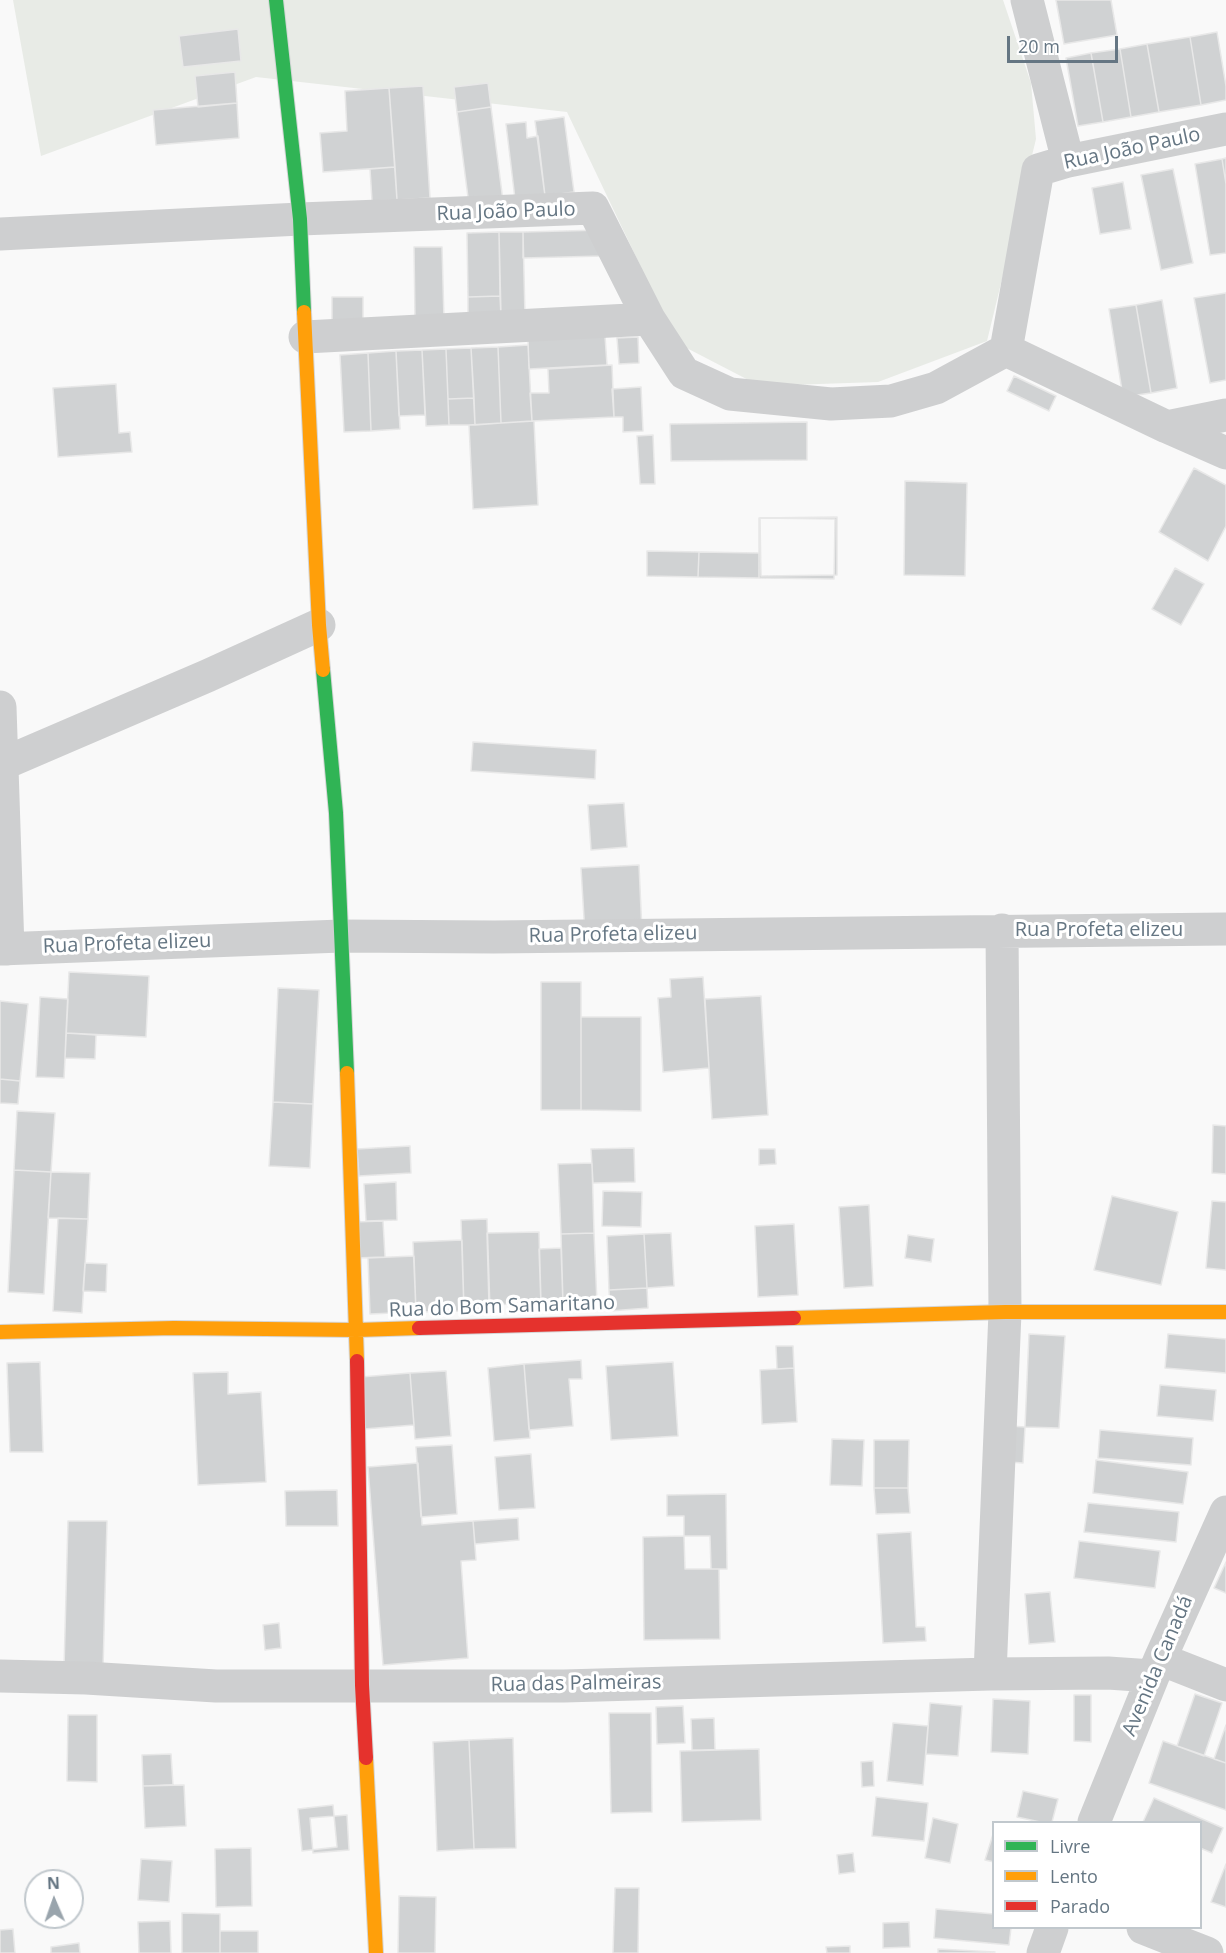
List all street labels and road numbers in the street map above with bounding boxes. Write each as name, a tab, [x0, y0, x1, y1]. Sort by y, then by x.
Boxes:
street label: Rua João Paulo	[1061, 123, 1203, 175]
street label: Rua João Paulo	[436, 198, 576, 226]
street label: Rua Profeta elizeu	[1015, 918, 1183, 942]
street label: Rua Profeta elizeu	[528, 922, 698, 948]
street label: Rua Profeta elizeu	[42, 929, 212, 959]
street label: Rua do Bom Samaritano	[388, 1291, 616, 1323]
street label: Avenida Canadá	[1118, 1592, 1198, 1740]
street label: Rua das Palmeiras	[490, 1671, 662, 1697]

